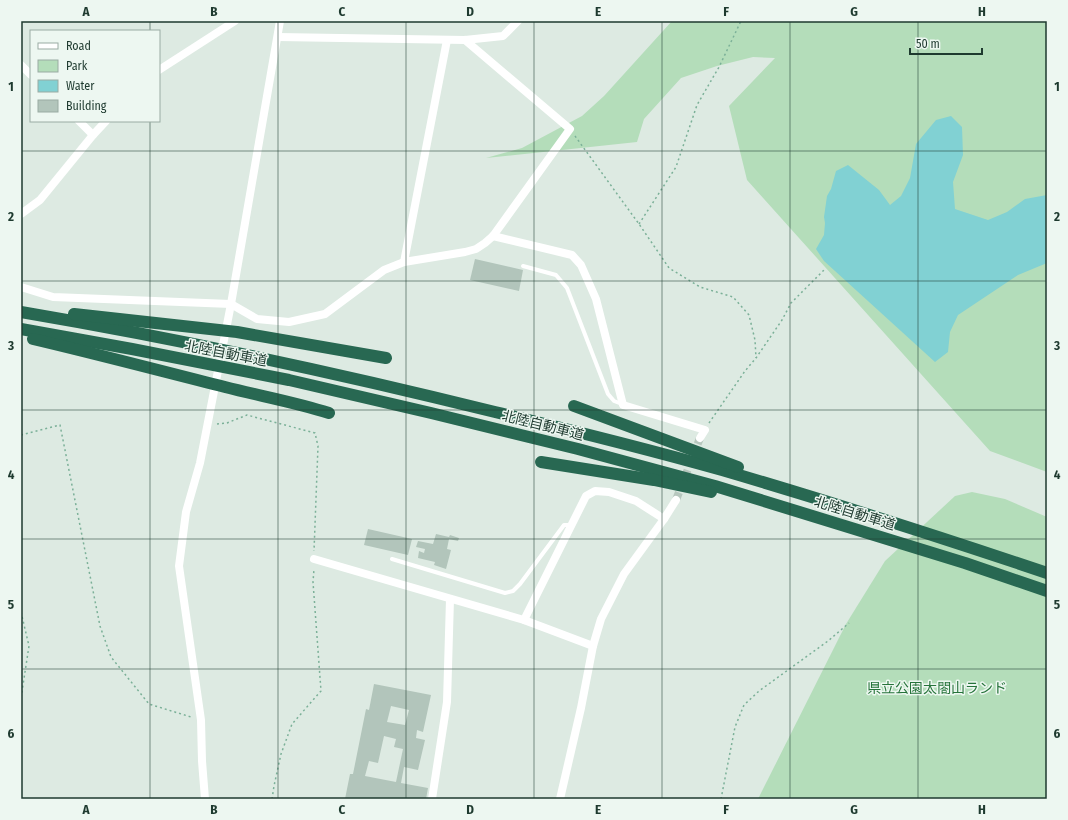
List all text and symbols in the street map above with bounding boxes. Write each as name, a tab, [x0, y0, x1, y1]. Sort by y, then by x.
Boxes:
text: A	[81, 4, 90, 19]
text: B	[210, 4, 218, 19]
text: C	[339, 4, 346, 19]
text: D	[466, 4, 474, 19]
text: E	[595, 4, 601, 19]
text: F	[723, 4, 729, 19]
text: G	[850, 4, 858, 19]
text: H	[978, 4, 986, 19]
legend	[30, 30, 160, 122]
scale bar	[910, 30, 982, 56]
text: 50 m	[916, 37, 940, 51]
text: Road	[66, 39, 91, 53]
text: Park	[66, 59, 88, 73]
text: 1	[8, 79, 14, 94]
text: Water	[66, 79, 95, 93]
text: 1	[1054, 79, 1060, 94]
text: Building	[66, 99, 107, 113]
text: 2	[7, 209, 14, 224]
text: 2	[1053, 209, 1060, 224]
street label: 北陸自動車道	[183, 337, 269, 370]
text: 3	[7, 338, 14, 353]
text: 3	[1053, 338, 1060, 353]
street label: 北陸自動車道	[500, 407, 586, 444]
text: 4	[8, 467, 15, 482]
text: 4	[1054, 467, 1061, 482]
street label: 北陸自動車道	[812, 493, 898, 534]
text: 5	[8, 597, 14, 612]
text: 5	[1054, 597, 1060, 612]
park label: 県立公園太閤山ランド	[867, 680, 1007, 697]
text: 6	[8, 726, 15, 741]
text: 6	[1054, 726, 1061, 741]
text: A	[81, 802, 90, 817]
text: B	[210, 802, 218, 817]
text: C	[339, 802, 346, 817]
text: D	[466, 802, 474, 817]
text: E	[595, 802, 601, 817]
text: F	[723, 802, 729, 817]
text: G	[850, 802, 858, 817]
text: H	[978, 802, 986, 817]

